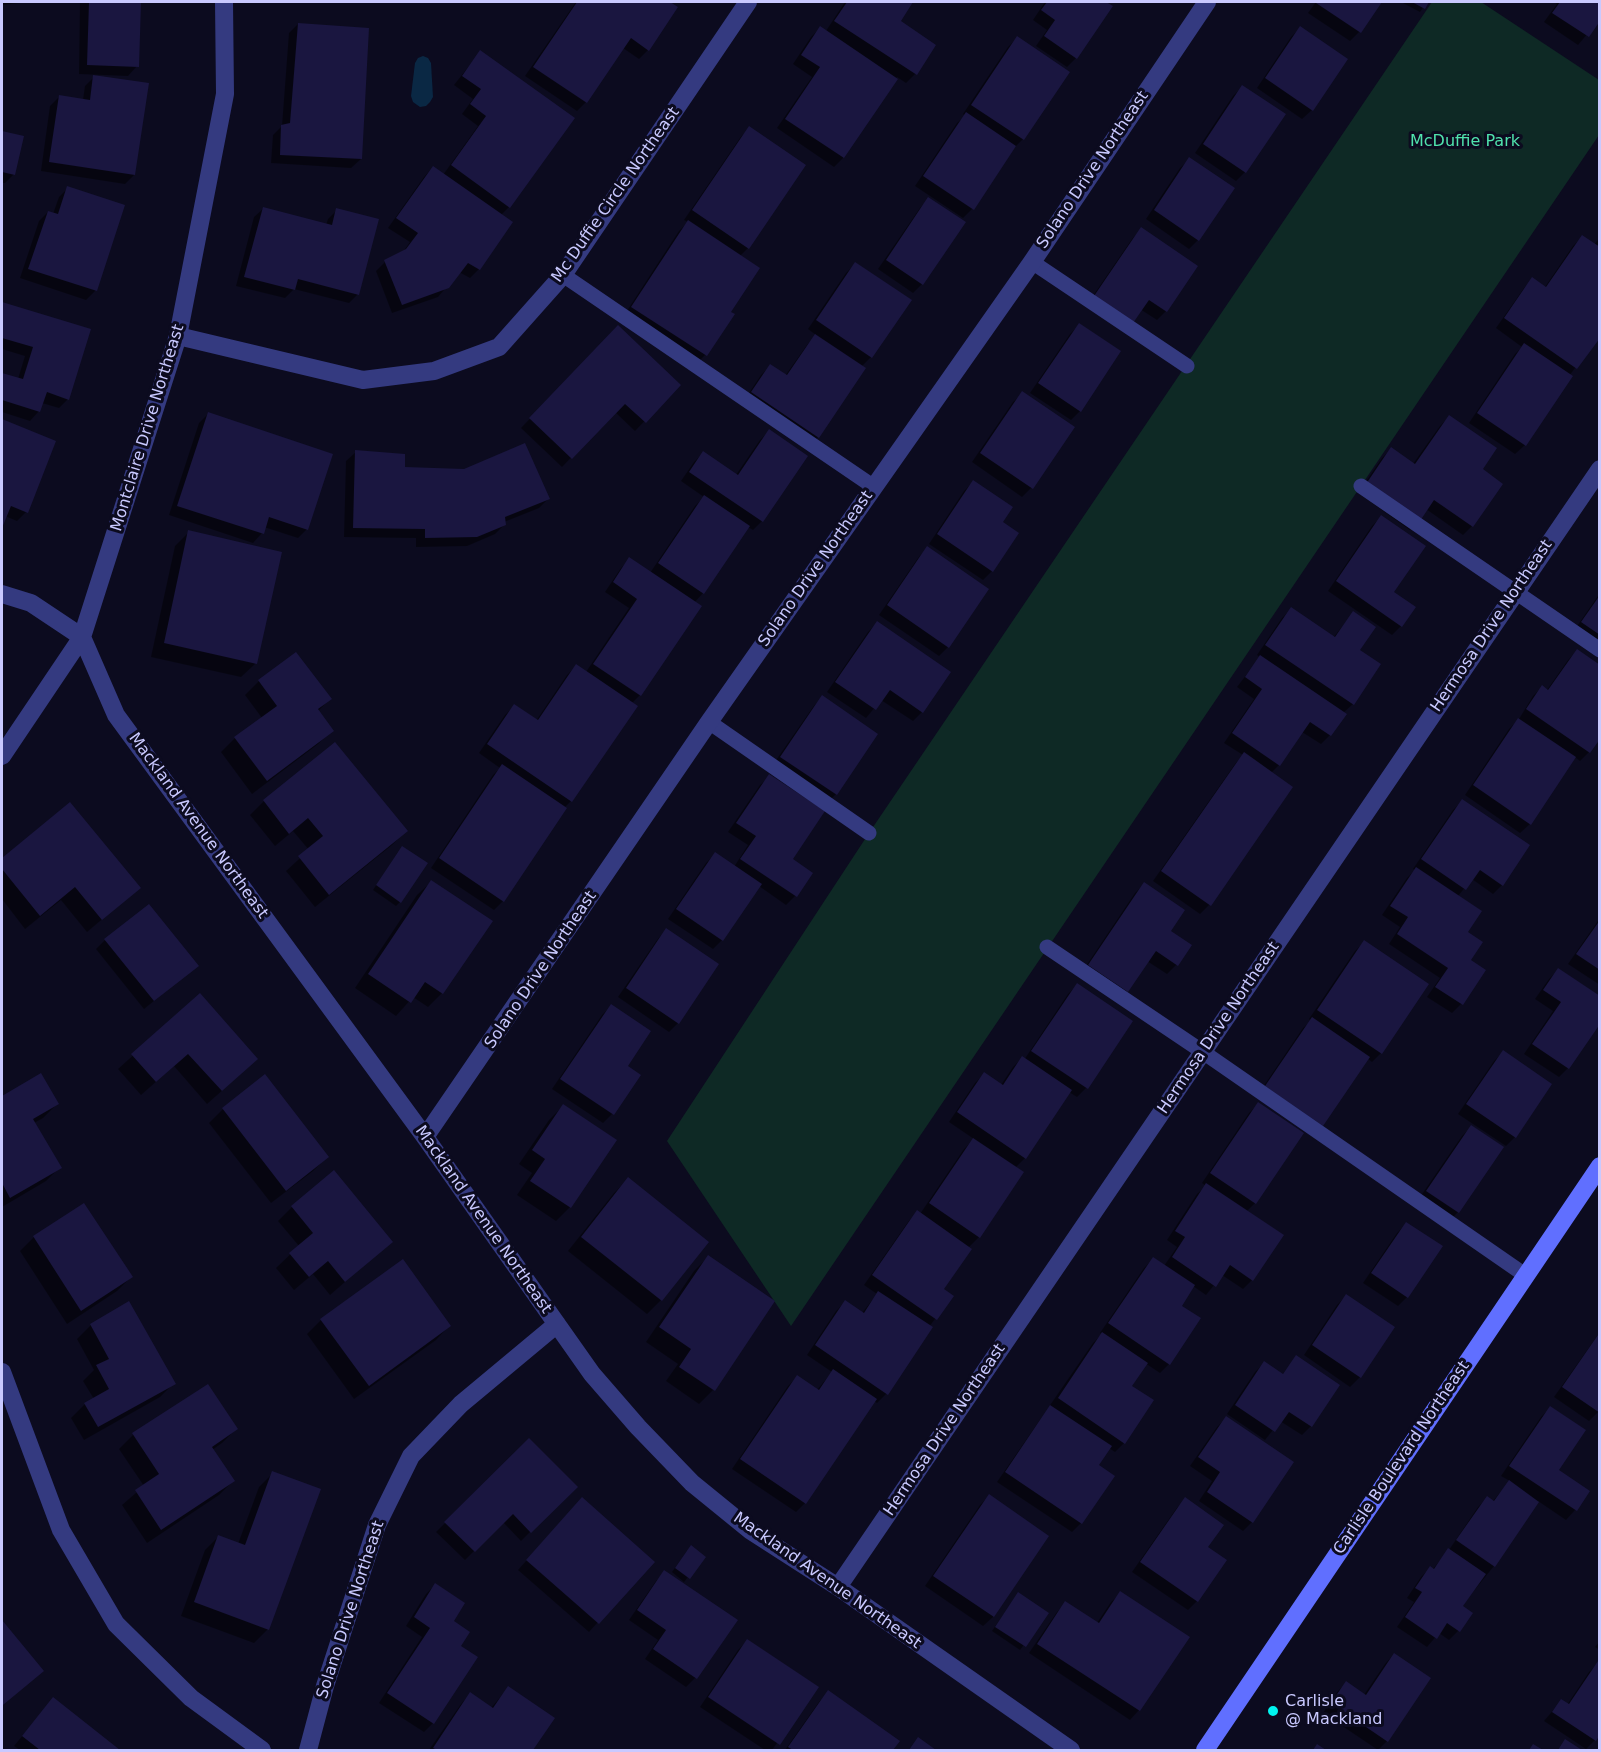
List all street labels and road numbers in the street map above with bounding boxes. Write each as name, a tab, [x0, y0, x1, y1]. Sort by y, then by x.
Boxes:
street label: Solano Drive Northeast	[1033, 88, 1153, 252]
street label: Mc Duffie Circle Northeast	[548, 104, 684, 286]
street label: Montclaire Drive Northeast	[107, 322, 189, 534]
street label: Solano Drive Northeast	[755, 487, 877, 651]
street label: Hermosa Drive Northeast	[1427, 536, 1557, 716]
street label: Mackland Avenue Northeast	[124, 729, 272, 923]
street label: Solano Drive Northeast	[481, 888, 601, 1052]
street label: Hermosa Drive Northeast	[1154, 938, 1284, 1118]
street label: Mackland Avenue Northeast	[411, 1122, 555, 1318]
street label: Hermosa Drive Northeast	[880, 1340, 1010, 1520]
street label: Carlisle Boulevard Northeast	[1330, 1358, 1474, 1558]
street label: Mackland Avenue Northeast	[729, 1509, 925, 1653]
street label: Solano Drive Northeast	[313, 1519, 389, 1701]

